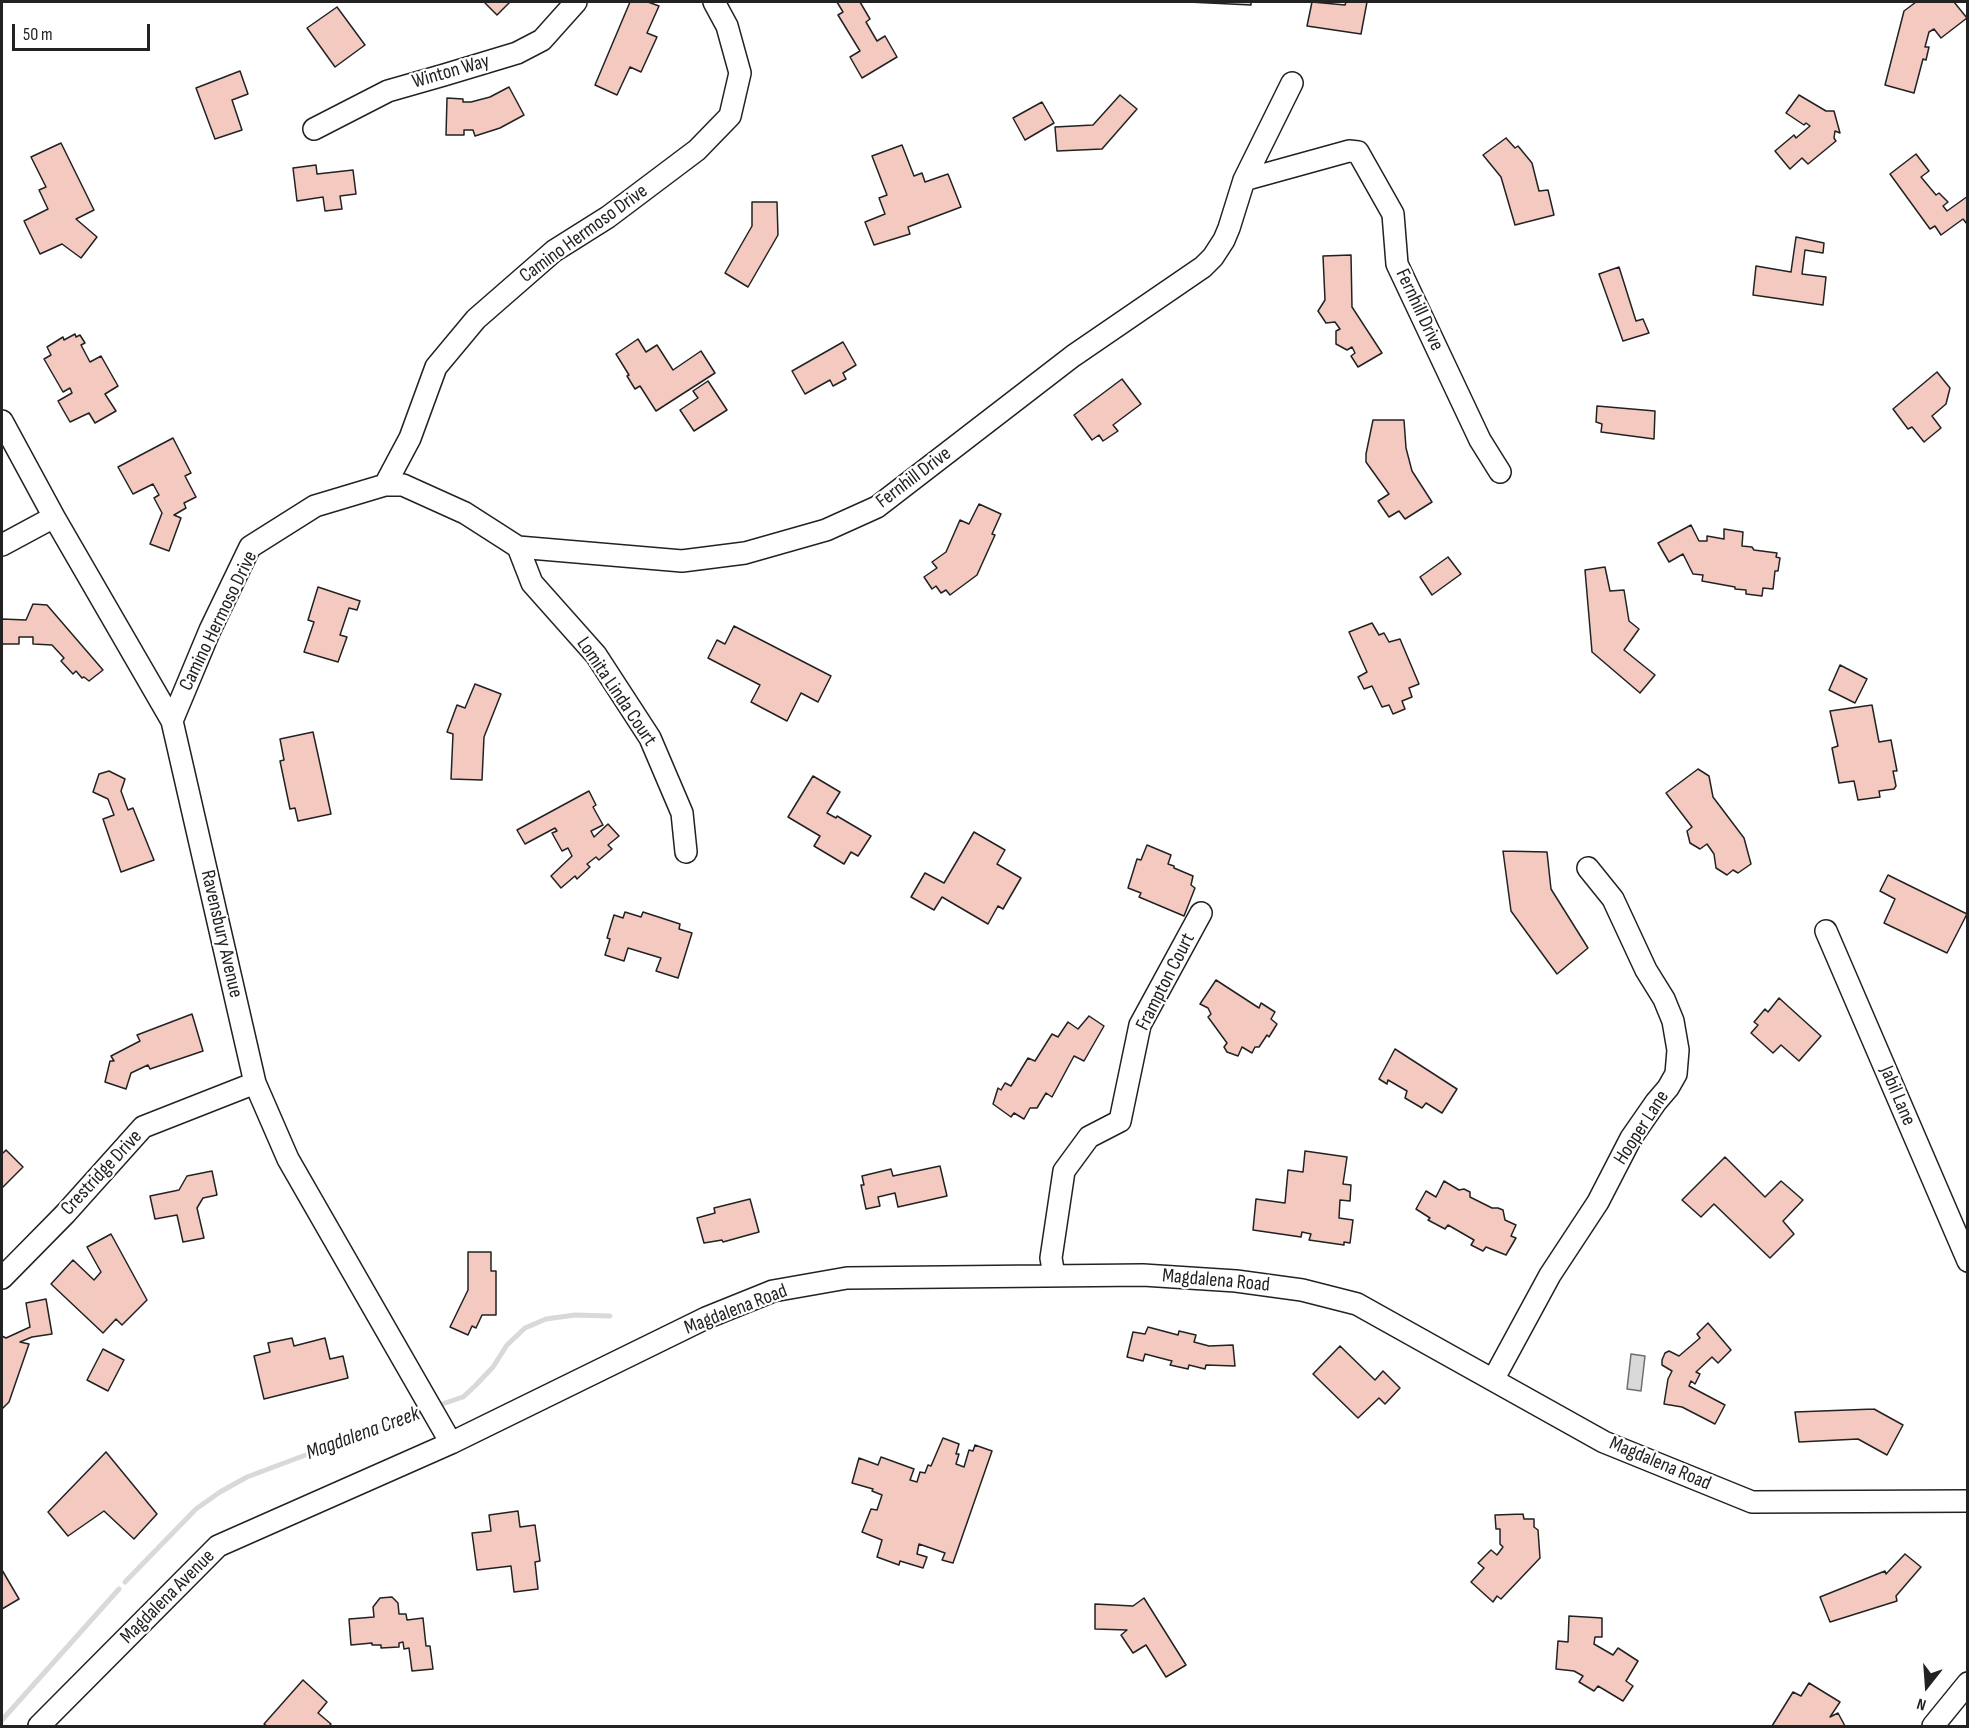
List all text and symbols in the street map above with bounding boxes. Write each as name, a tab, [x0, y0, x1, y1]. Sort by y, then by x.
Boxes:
scale bar	[15, 12, 153, 50]
text: 50 m	[23, 24, 53, 45]
street label: Winton Way	[410, 50, 492, 94]
street label: Camino Hermoso Drive	[515, 180, 653, 288]
street label: Fernhill Drive	[1390, 265, 1448, 355]
street label: Fernhill Drive	[872, 442, 956, 514]
street label: Camino Hermoso Drive	[175, 547, 263, 695]
street label: Lomita Linda Court	[571, 633, 661, 751]
street label: Ravensbury Avenue	[195, 868, 247, 1000]
street label: Frampton Court	[1131, 929, 1201, 1035]
street label: Jabil Lane	[1874, 1063, 1920, 1129]
street label: Hooper Lane	[1609, 1086, 1675, 1170]
street label: Crestridge Drive	[56, 1125, 148, 1221]
street label: Magdalena Road	[1161, 1264, 1271, 1298]
street label: Magdalena Road	[681, 1279, 791, 1341]
water label: Magdalena Creek	[303, 1402, 423, 1466]
street label: Magdalena Road	[1606, 1432, 1714, 1496]
street label: Magdalena Avenue	[116, 1545, 220, 1649]
north arrow	[1897, 1656, 1957, 1716]
text: N	[1915, 1693, 1928, 1714]

